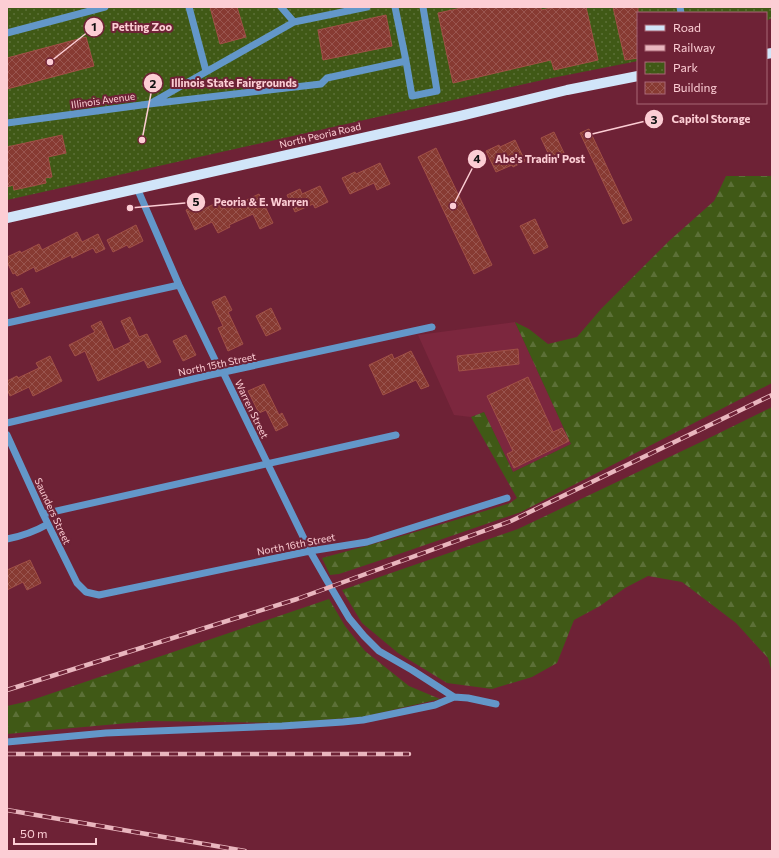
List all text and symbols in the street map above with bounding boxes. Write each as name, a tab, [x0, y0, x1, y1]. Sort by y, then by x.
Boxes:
legend	[637, 12, 767, 104]
callout: Petting Zoo	[84, 16, 180, 39]
text: 1	[91, 19, 97, 33]
text: Petting Zoo	[112, 20, 173, 33]
text: Road	[673, 20, 701, 34]
text: Railway	[673, 40, 715, 54]
text: Park	[673, 60, 699, 74]
callout: Illinois State Fairgrounds	[143, 72, 305, 95]
text: 2	[150, 76, 157, 90]
text: Illinois State Fairgrounds	[171, 76, 297, 89]
text: Building	[673, 80, 717, 94]
street label: Illinois Avenue	[70, 90, 136, 110]
callout: Capitol Storage	[644, 108, 759, 131]
text: 3	[651, 112, 658, 126]
text: Capitol Storage	[672, 112, 751, 125]
street label: North Peoria Road	[278, 120, 362, 150]
callout: Abe's Tradin' Post	[467, 147, 593, 170]
text: 4	[473, 151, 481, 165]
text: Abe's Tradin' Post	[495, 152, 585, 165]
callout: Peoria & E. Warren	[186, 190, 317, 213]
text: 5	[193, 194, 200, 208]
text: Peoria & E. Warren	[214, 195, 308, 208]
street label: North 15th Street	[177, 350, 257, 378]
street label: Warren Street	[233, 378, 271, 440]
street label: Saunders Street	[32, 476, 74, 546]
street label: North 16th Street	[256, 531, 336, 557]
scale bar	[14, 820, 96, 846]
text: 50 m	[20, 826, 48, 840]

